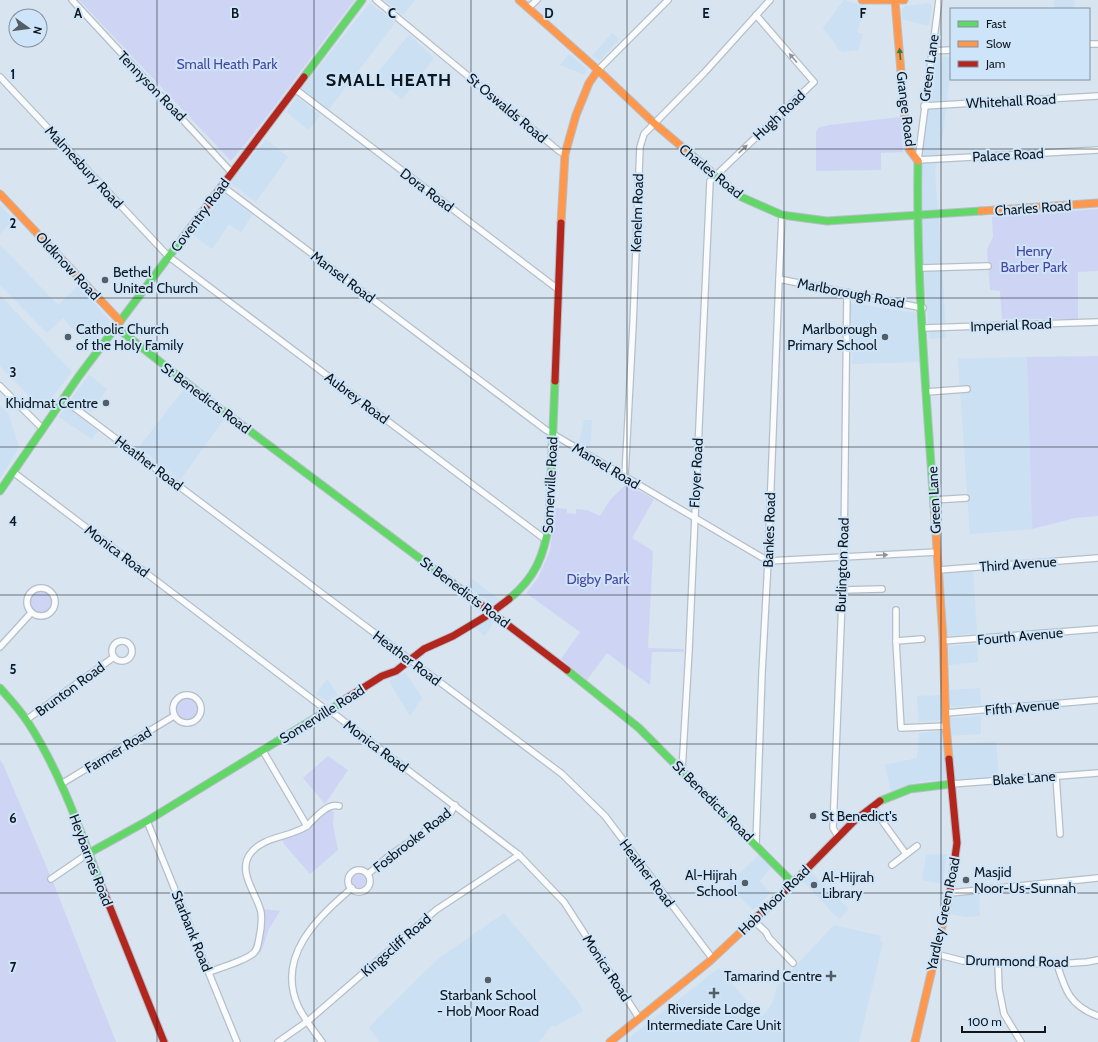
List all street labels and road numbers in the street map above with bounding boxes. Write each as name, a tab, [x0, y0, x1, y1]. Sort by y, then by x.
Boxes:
street label: Green Lane	[915, 33, 943, 103]
street label: Tennyson Road	[114, 47, 190, 125]
street label: St Oswalds Road	[463, 69, 551, 147]
street label: Grange Road	[892, 70, 920, 148]
street label: Hugh Road	[749, 86, 809, 144]
street label: Whitehall Road	[966, 90, 1056, 112]
street label: Malmesbury Road	[41, 122, 127, 212]
street label: Charles Road	[675, 140, 747, 202]
street label: Palace Road	[972, 144, 1044, 166]
street label: Dora Road	[397, 164, 457, 216]
street label: Kenelm Road	[627, 173, 647, 253]
street label: Coventry Road	[167, 175, 233, 255]
street label: Charles Road	[994, 196, 1072, 220]
street label: Oldknow Road	[32, 228, 104, 304]
street label: Mansel Road	[307, 247, 379, 307]
street label: Marlborough Road	[796, 274, 906, 312]
street label: Imperial Road	[970, 315, 1052, 335]
street label: St Benedicts Road	[158, 358, 254, 438]
street label: Aubrey Road	[321, 368, 393, 428]
street label: Heather Road	[111, 431, 187, 495]
street label: Somerville Road	[538, 436, 562, 534]
street label: Floyer Road	[685, 438, 707, 508]
street label: Mansel Road	[569, 439, 643, 493]
street label: Green Lane	[923, 466, 945, 534]
street label: Bankes Road	[759, 492, 779, 568]
street label: Burlington Road	[831, 517, 853, 613]
street label: Monica Road	[81, 521, 153, 581]
street label: St Benedicts Road	[417, 552, 513, 632]
street label: Third Avenue	[979, 552, 1057, 576]
street label: Fourth Avenue	[976, 623, 1064, 649]
street label: Heather Road	[369, 626, 445, 690]
street label: Brunton Road	[32, 658, 108, 720]
street label: Somerville Road	[276, 681, 368, 747]
street label: Fifth Avenue	[984, 695, 1060, 719]
street label: Monica Road	[340, 716, 412, 776]
street label: Farmer Road	[81, 723, 155, 777]
street label: St Benedicts Road	[669, 757, 757, 845]
street label: Blake Lane	[992, 767, 1056, 789]
street label: Fosbrooke Road	[369, 804, 455, 876]
street label: Heybarnes Road	[65, 811, 117, 909]
street label: Heather Road	[615, 835, 679, 911]
street label: Yardley Green Road	[922, 856, 964, 973]
street label: Hob Moor Road	[734, 861, 814, 939]
street label: Starbank Road	[168, 888, 216, 974]
street label: Kingscliff Road	[357, 910, 435, 980]
street label: Monica Road	[579, 931, 635, 1005]
street label: Drummond Road	[965, 951, 1069, 971]

